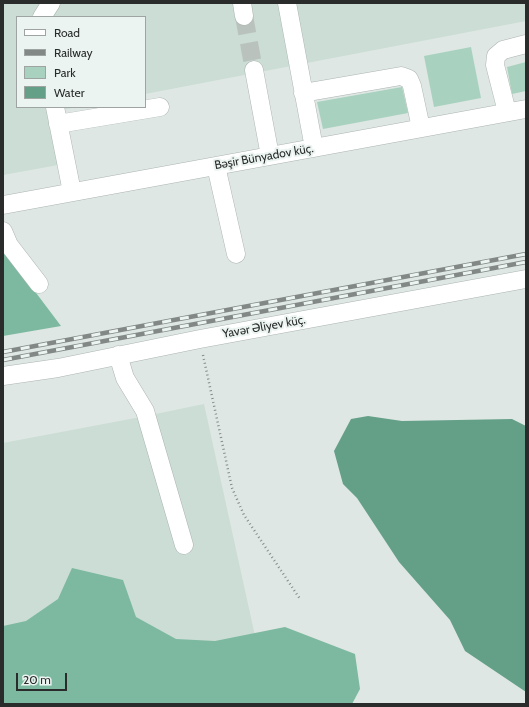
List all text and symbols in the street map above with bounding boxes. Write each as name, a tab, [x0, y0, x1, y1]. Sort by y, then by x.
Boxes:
legend	[16, 16, 146, 108]
text: Road	[54, 25, 80, 40]
text: Railway	[54, 45, 92, 60]
text: Park	[54, 65, 76, 80]
text: Water	[54, 85, 84, 100]
street label: Bəşir Bünyadov küç.	[213, 141, 315, 173]
street label: Yavər Əliyev küç.	[221, 313, 307, 341]
scale bar	[18, 665, 69, 691]
text: 20 m	[23, 672, 51, 687]

